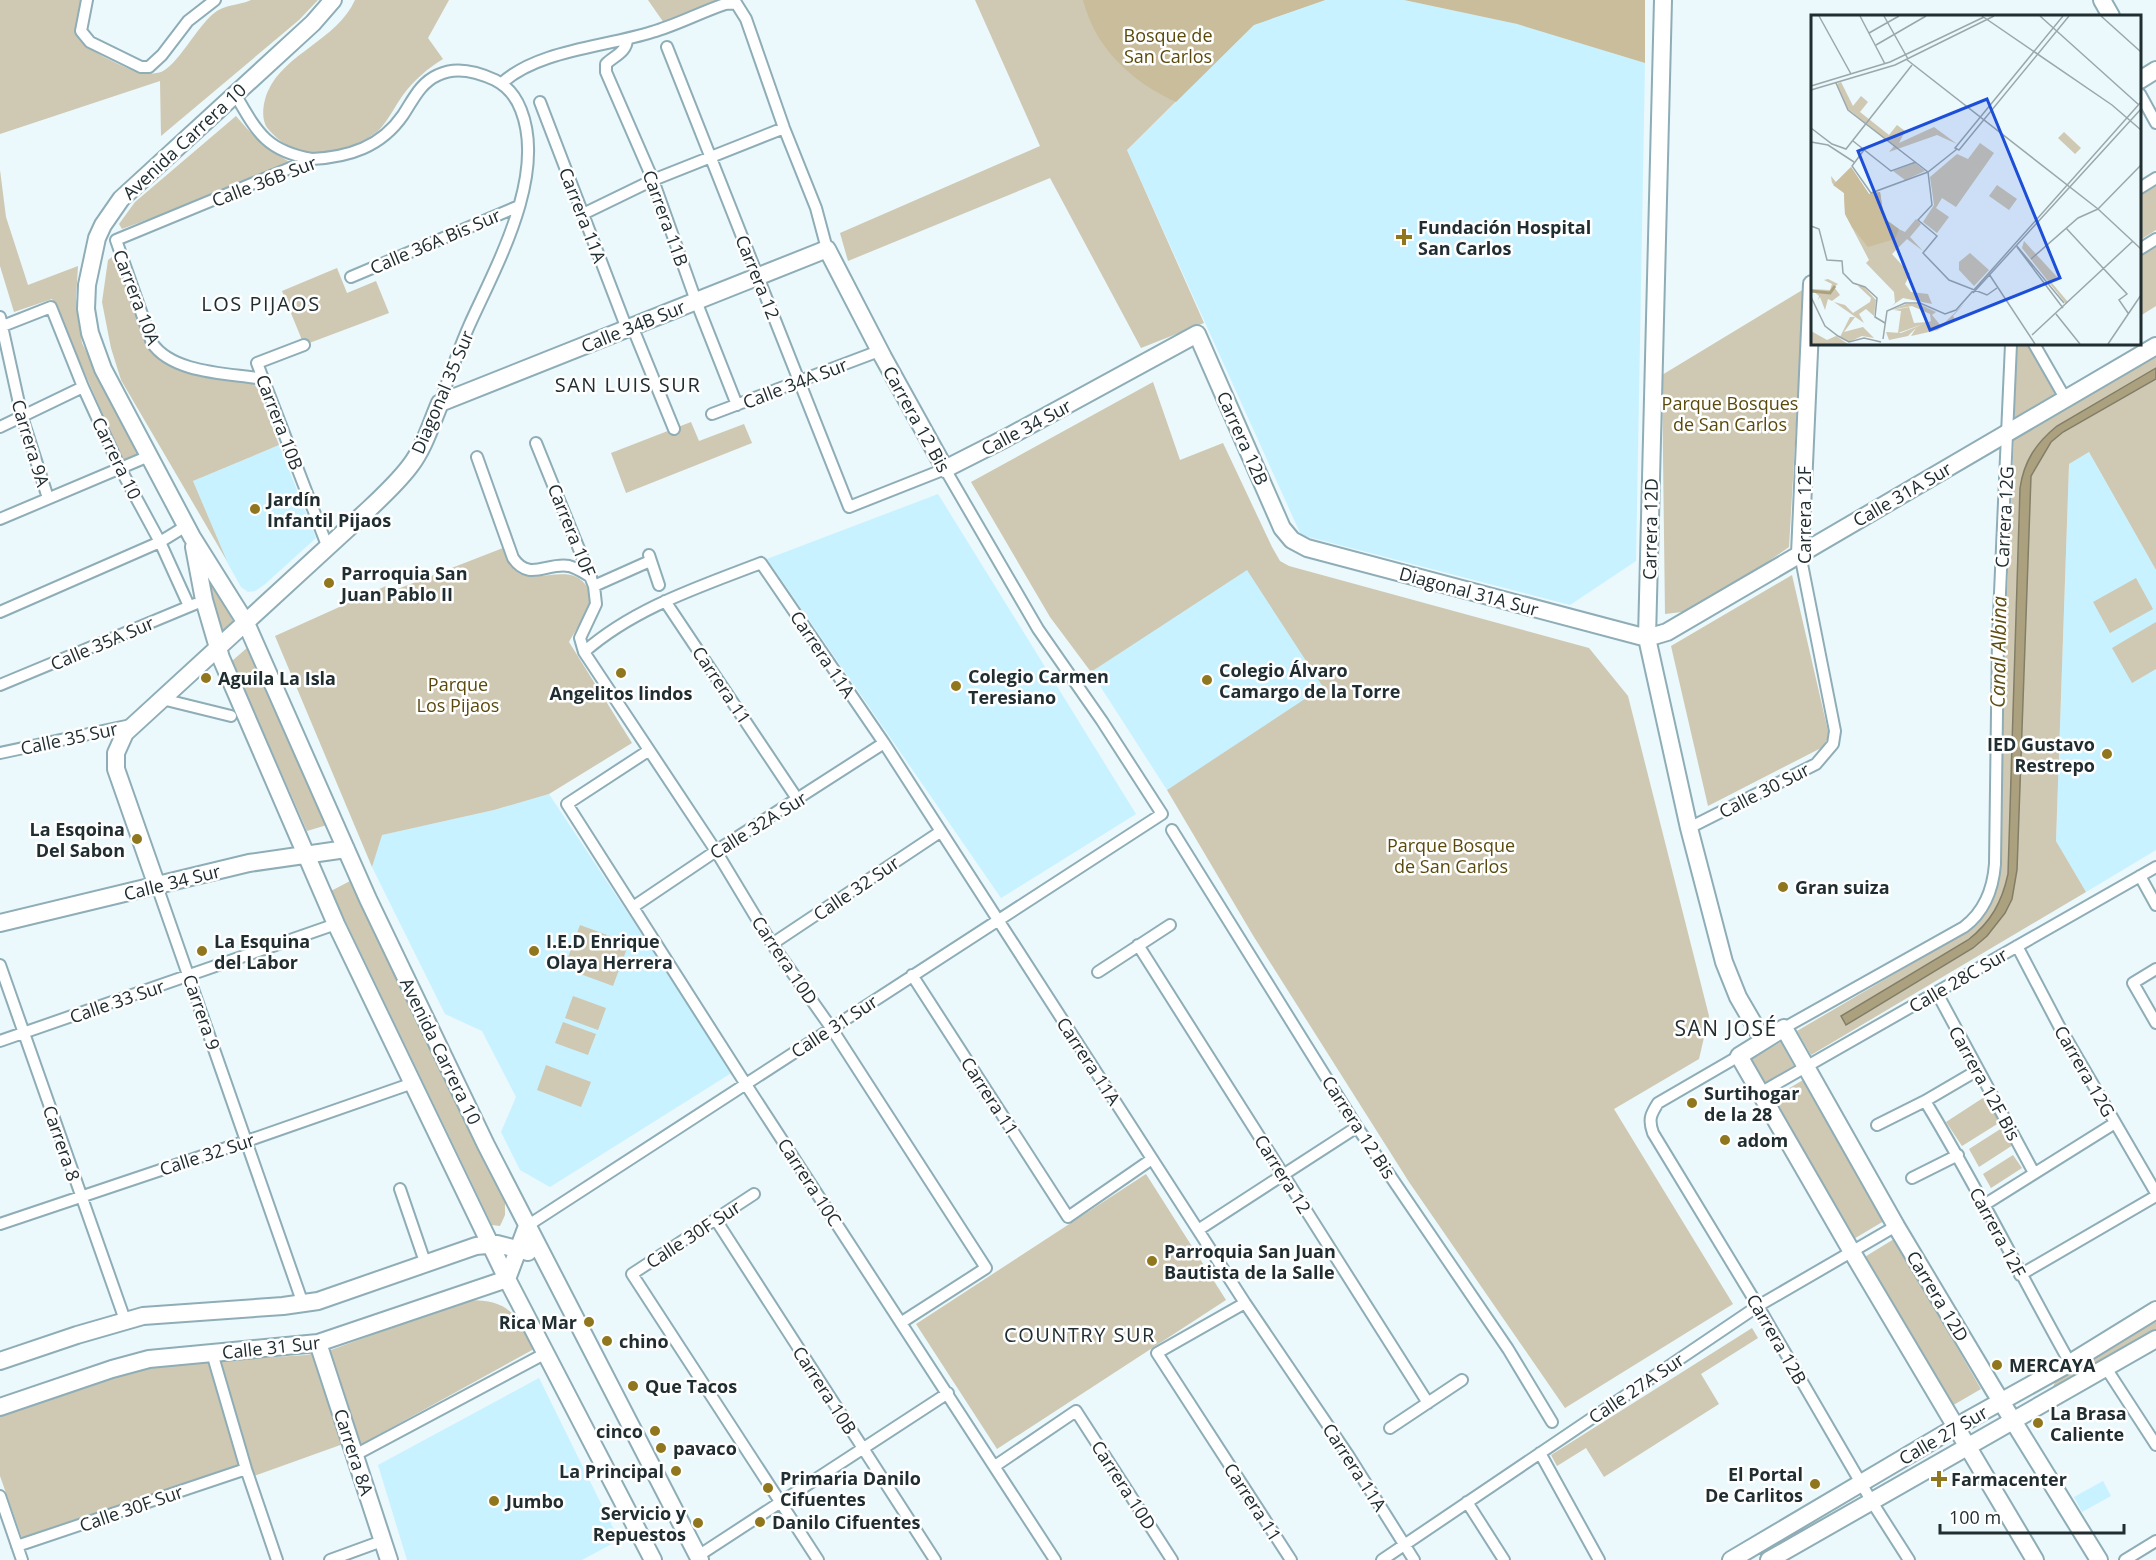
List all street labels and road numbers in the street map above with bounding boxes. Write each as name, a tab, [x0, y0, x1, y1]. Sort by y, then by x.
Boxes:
street label: Avenida Carrera 10	[117, 77, 251, 205]
street label: Calle 36B Sur	[208, 150, 320, 212]
street label: Carrera 11A	[554, 164, 612, 267]
street label: Carrera 11B	[638, 167, 694, 269]
street label: Calle 36A Bis Sur	[366, 202, 505, 279]
street label: Carrera 12	[730, 231, 786, 323]
street label: Carrera 10A	[108, 246, 166, 349]
street label: Calle 34B Sur	[577, 294, 689, 358]
street label: Diagonal 35 Sur	[405, 326, 479, 457]
street label: Calle 34A Sur	[739, 352, 851, 414]
street label: Carrera 12 Bis	[878, 361, 956, 477]
street label: Carrera 10B	[251, 371, 309, 473]
street label: Carrera 12B	[1212, 387, 1274, 489]
street label: Calle 34 Sur	[977, 393, 1076, 461]
street label: Carrera 9A	[6, 397, 56, 490]
street label: Carrera 10	[87, 413, 147, 503]
street label: Calle 31A Sur	[1848, 456, 1956, 532]
street label: Carrera 12F	[1792, 466, 1816, 564]
street label: Carrera 12G	[1989, 466, 2019, 568]
street label: Carrera 12D	[1637, 478, 1663, 580]
street label: Carrera 10F	[543, 480, 601, 580]
street label: Diagonal 31A Sur	[1397, 561, 1542, 621]
street label: Carrera 11A	[785, 606, 861, 703]
street label: Calle 35A Sur	[47, 610, 158, 676]
street label: Carrera 11	[687, 641, 757, 729]
street label: Calle 35 Sur	[18, 716, 120, 760]
street label: Calle 30 Sur	[1715, 757, 1814, 823]
street label: Calle 32A Sur	[705, 785, 812, 864]
street label: Calle 32 Sur	[808, 850, 904, 926]
street label: Calle 34 Sur	[121, 858, 223, 906]
street label: Carrera 10D	[747, 911, 823, 1009]
street label: Calle 28C Sur	[1904, 942, 2012, 1018]
street label: Carrera 9	[178, 971, 226, 1053]
street label: Calle 33 Sur	[66, 973, 168, 1028]
street label: Avenida Carrera 10	[395, 974, 487, 1128]
street label: Calle 31 Sur	[786, 989, 882, 1063]
street label: Carrera 11A	[1052, 1012, 1127, 1110]
street label: Carrera 12F Bis	[1944, 1021, 2026, 1145]
street label: Carrera 12G	[2049, 1021, 2121, 1121]
street label: Carrera 11	[956, 1052, 1024, 1140]
street label: Carrera 12 Bis	[1317, 1071, 1401, 1183]
street label: Carrera 8	[38, 1102, 86, 1184]
street label: Calle 32 Sur	[156, 1127, 258, 1181]
street label: Carrera 12	[1249, 1130, 1317, 1218]
street label: Carrera 10C	[773, 1133, 847, 1231]
street label: Carrera 12F	[1964, 1183, 2032, 1281]
street label: Calle 30F Sur	[641, 1194, 745, 1273]
street label: Carrera 12D	[1901, 1246, 1975, 1346]
street label: Carrera 12B	[1742, 1290, 1812, 1388]
street label: Calle 31 Sur	[221, 1330, 322, 1364]
street label: Carrera 10B	[788, 1341, 862, 1439]
street label: Calle 27A Sur	[1584, 1347, 1689, 1429]
street label: Calle 27 Sur	[1894, 1400, 1992, 1470]
street label: Carrera 8A	[329, 1406, 379, 1499]
street label: Carrera 11A	[1318, 1418, 1393, 1516]
street label: Carrera 10D	[1086, 1436, 1162, 1534]
street label: Carrera 11	[1219, 1458, 1287, 1546]
street label: Calle 30F Sur	[76, 1479, 187, 1537]

